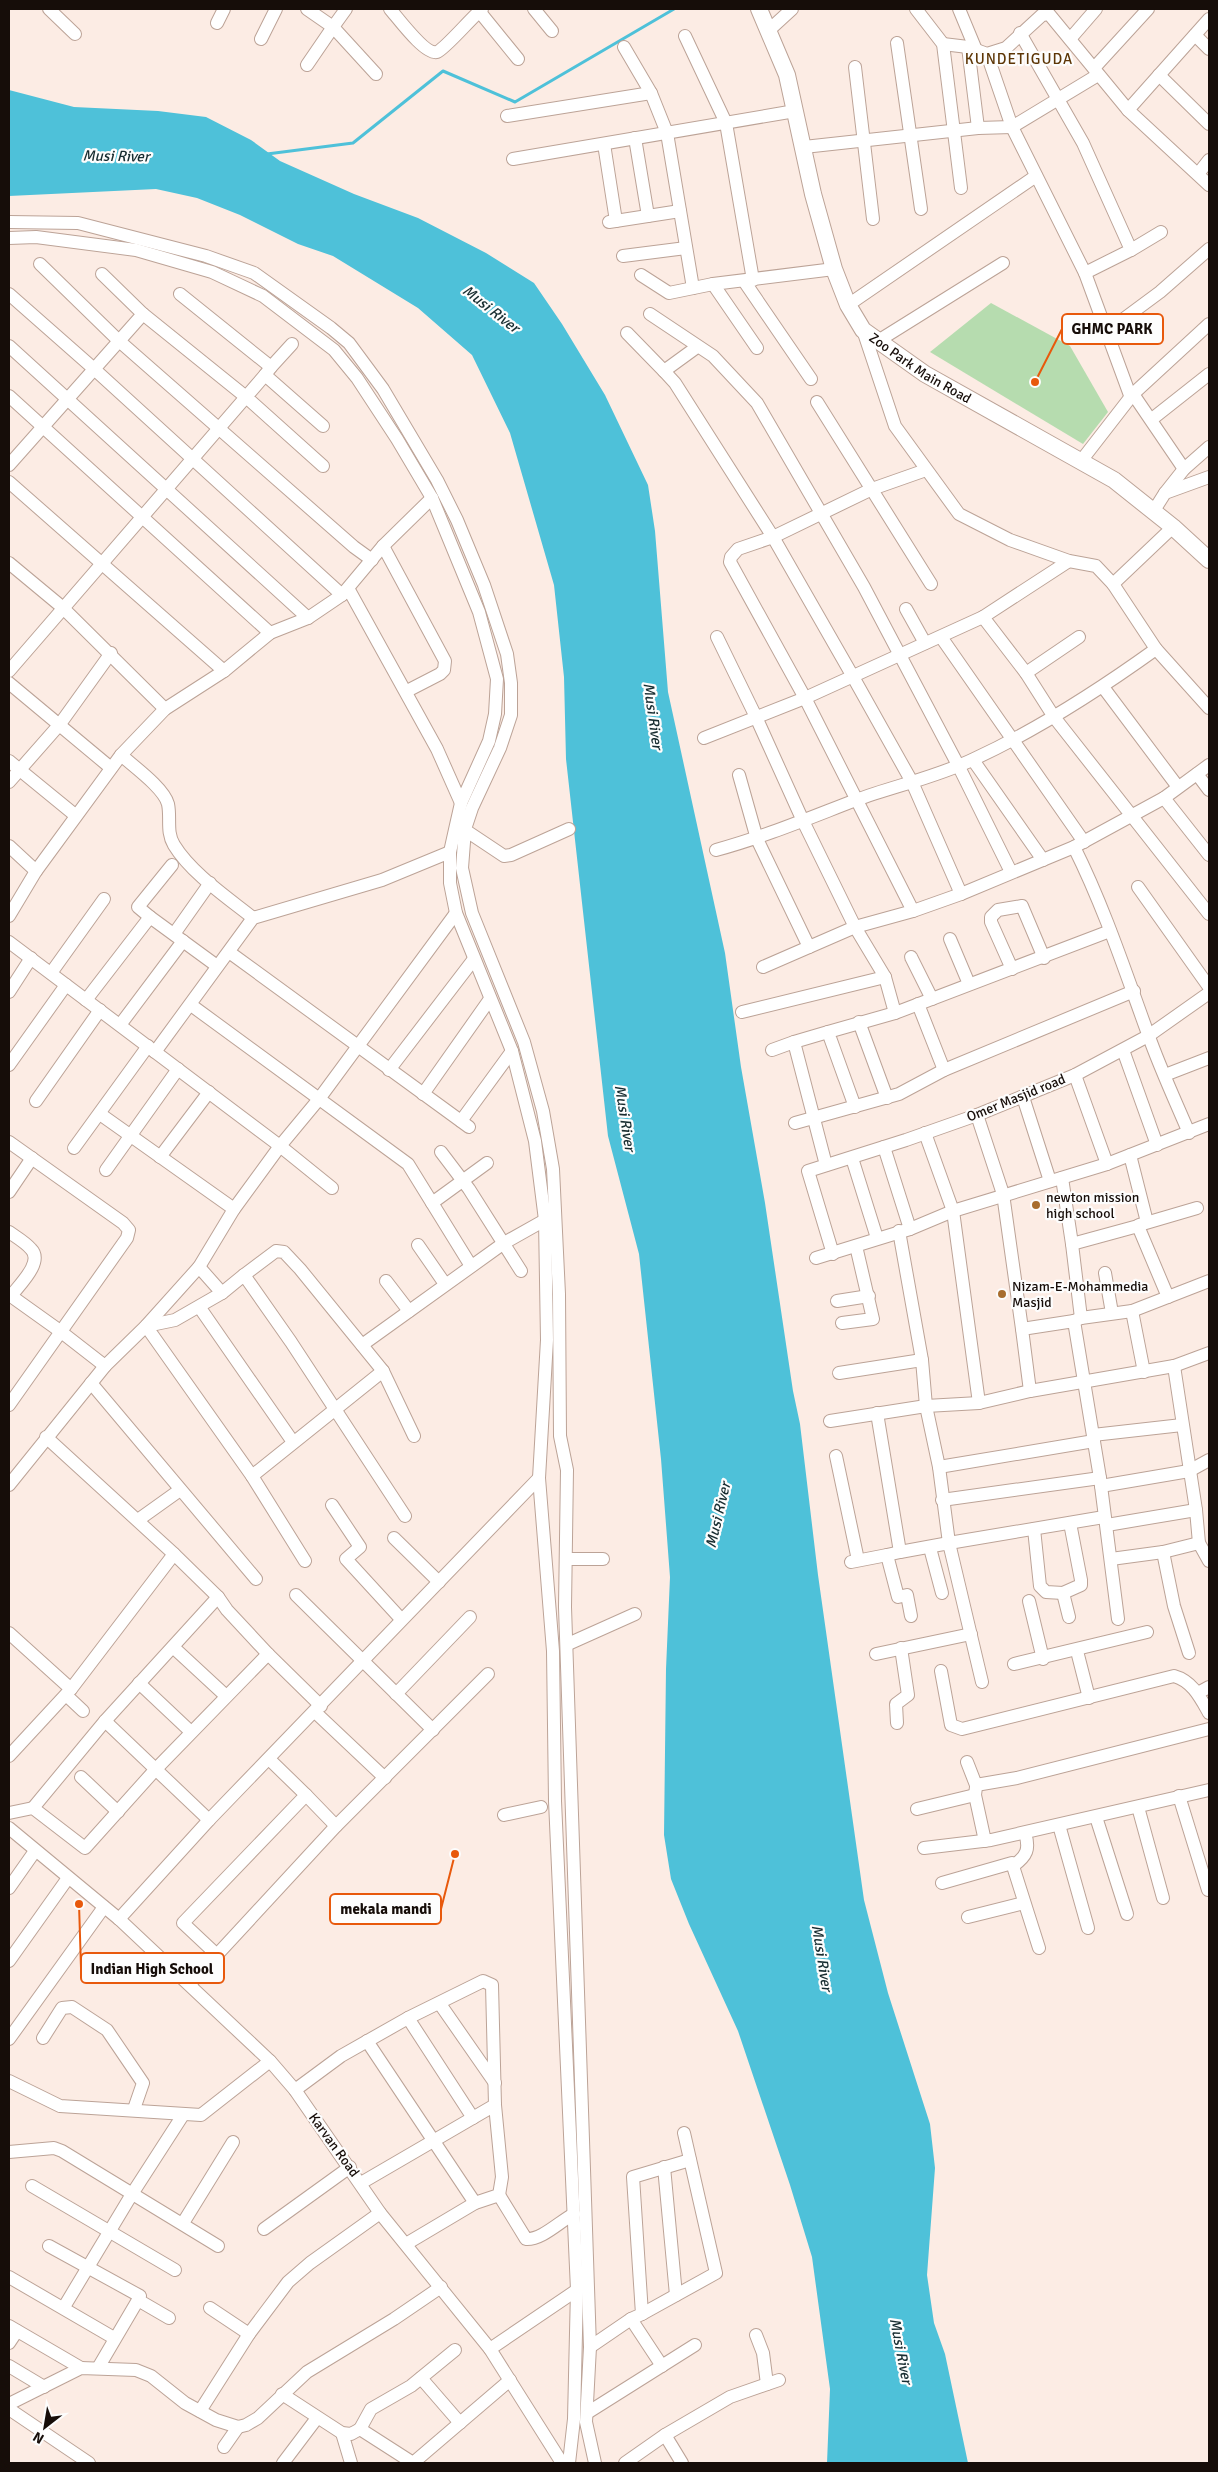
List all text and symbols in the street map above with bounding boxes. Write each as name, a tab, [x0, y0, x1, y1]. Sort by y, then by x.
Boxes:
district label: KUNDETIGUDA	[965, 50, 1073, 68]
water label: Musi River	[82, 146, 152, 166]
water label: Musi River	[459, 281, 525, 338]
callout: GHMC PARK	[1062, 314, 1163, 344]
text: GHMC PARK	[1071, 320, 1153, 338]
street label: Zoo Park Main Road	[866, 329, 974, 407]
water label: Musi River	[639, 682, 667, 753]
street label: Omer Masjid road	[964, 1070, 1068, 1126]
water label: Musi River	[611, 1084, 640, 1155]
place label: newton mission high school	[1046, 1189, 1140, 1222]
marker: newton mission high school	[1030, 1199, 1042, 1211]
place label: Nizam-E-Mohammedia Masjid	[1012, 1278, 1148, 1311]
marker: Nizam-E-Mohammedia Masjid	[996, 1288, 1008, 1300]
water label: Musi River	[702, 1478, 735, 1550]
callout: mekala mandi	[330, 1894, 441, 1924]
text: mekala mandi	[340, 1900, 432, 1918]
water label: Musi River	[808, 1924, 837, 1995]
callout: Indian High School	[81, 1953, 224, 1983]
text: Indian High School	[91, 1960, 214, 1978]
street label: Karvan Road	[305, 2110, 363, 2180]
water label: Musi River	[886, 2316, 917, 2388]
north arrow	[20, 2402, 70, 2452]
text: N	[30, 2428, 47, 2448]

